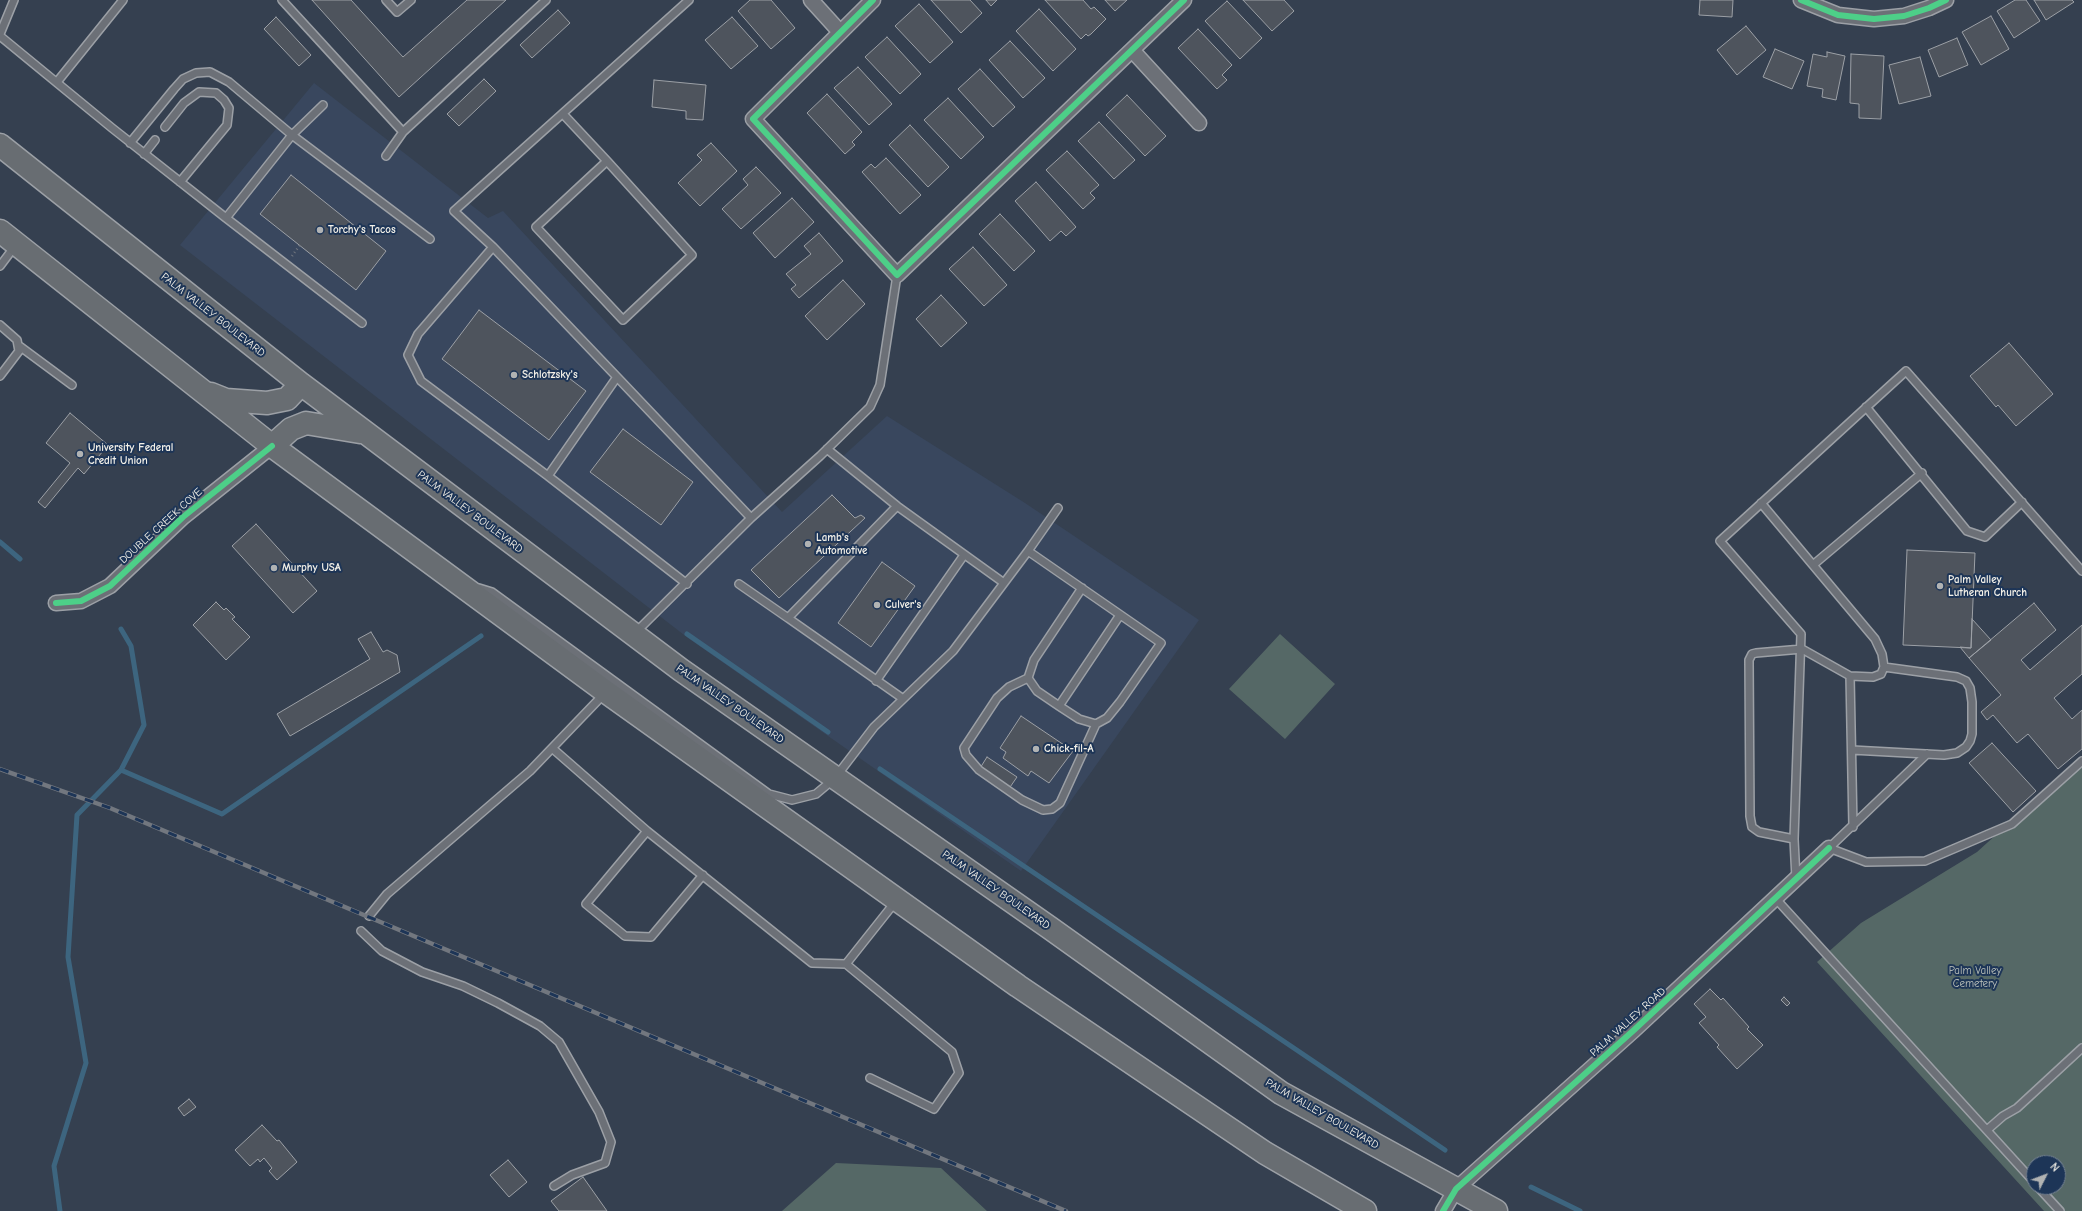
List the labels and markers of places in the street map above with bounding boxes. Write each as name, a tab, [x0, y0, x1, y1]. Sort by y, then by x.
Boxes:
place label: Torchy's Tacos	[328, 223, 396, 237]
marker: Torchy's Tacos	[315, 225, 325, 235]
place label: Schlotzsky's	[522, 368, 578, 382]
marker: Schlotzsky's	[509, 370, 519, 380]
place label: University Federal Credit Union	[88, 441, 173, 467]
marker: University Federal Credit Union	[75, 449, 85, 459]
place label: Lamb's Automotive	[816, 531, 867, 557]
marker: Lamb's Automotive	[803, 539, 813, 549]
place label: Murphy USA	[282, 561, 341, 575]
marker: Murphy USA	[269, 563, 279, 573]
place label: Palm Valley Lutheran Church	[1948, 573, 2027, 599]
marker: Palm Valley Lutheran Church	[1935, 581, 1945, 591]
place label: Culver's	[885, 598, 921, 612]
marker: Culver's	[872, 600, 882, 610]
place label: Chick-fil-A	[1044, 742, 1094, 756]
marker: Chick-fil-A	[1031, 744, 1041, 754]

